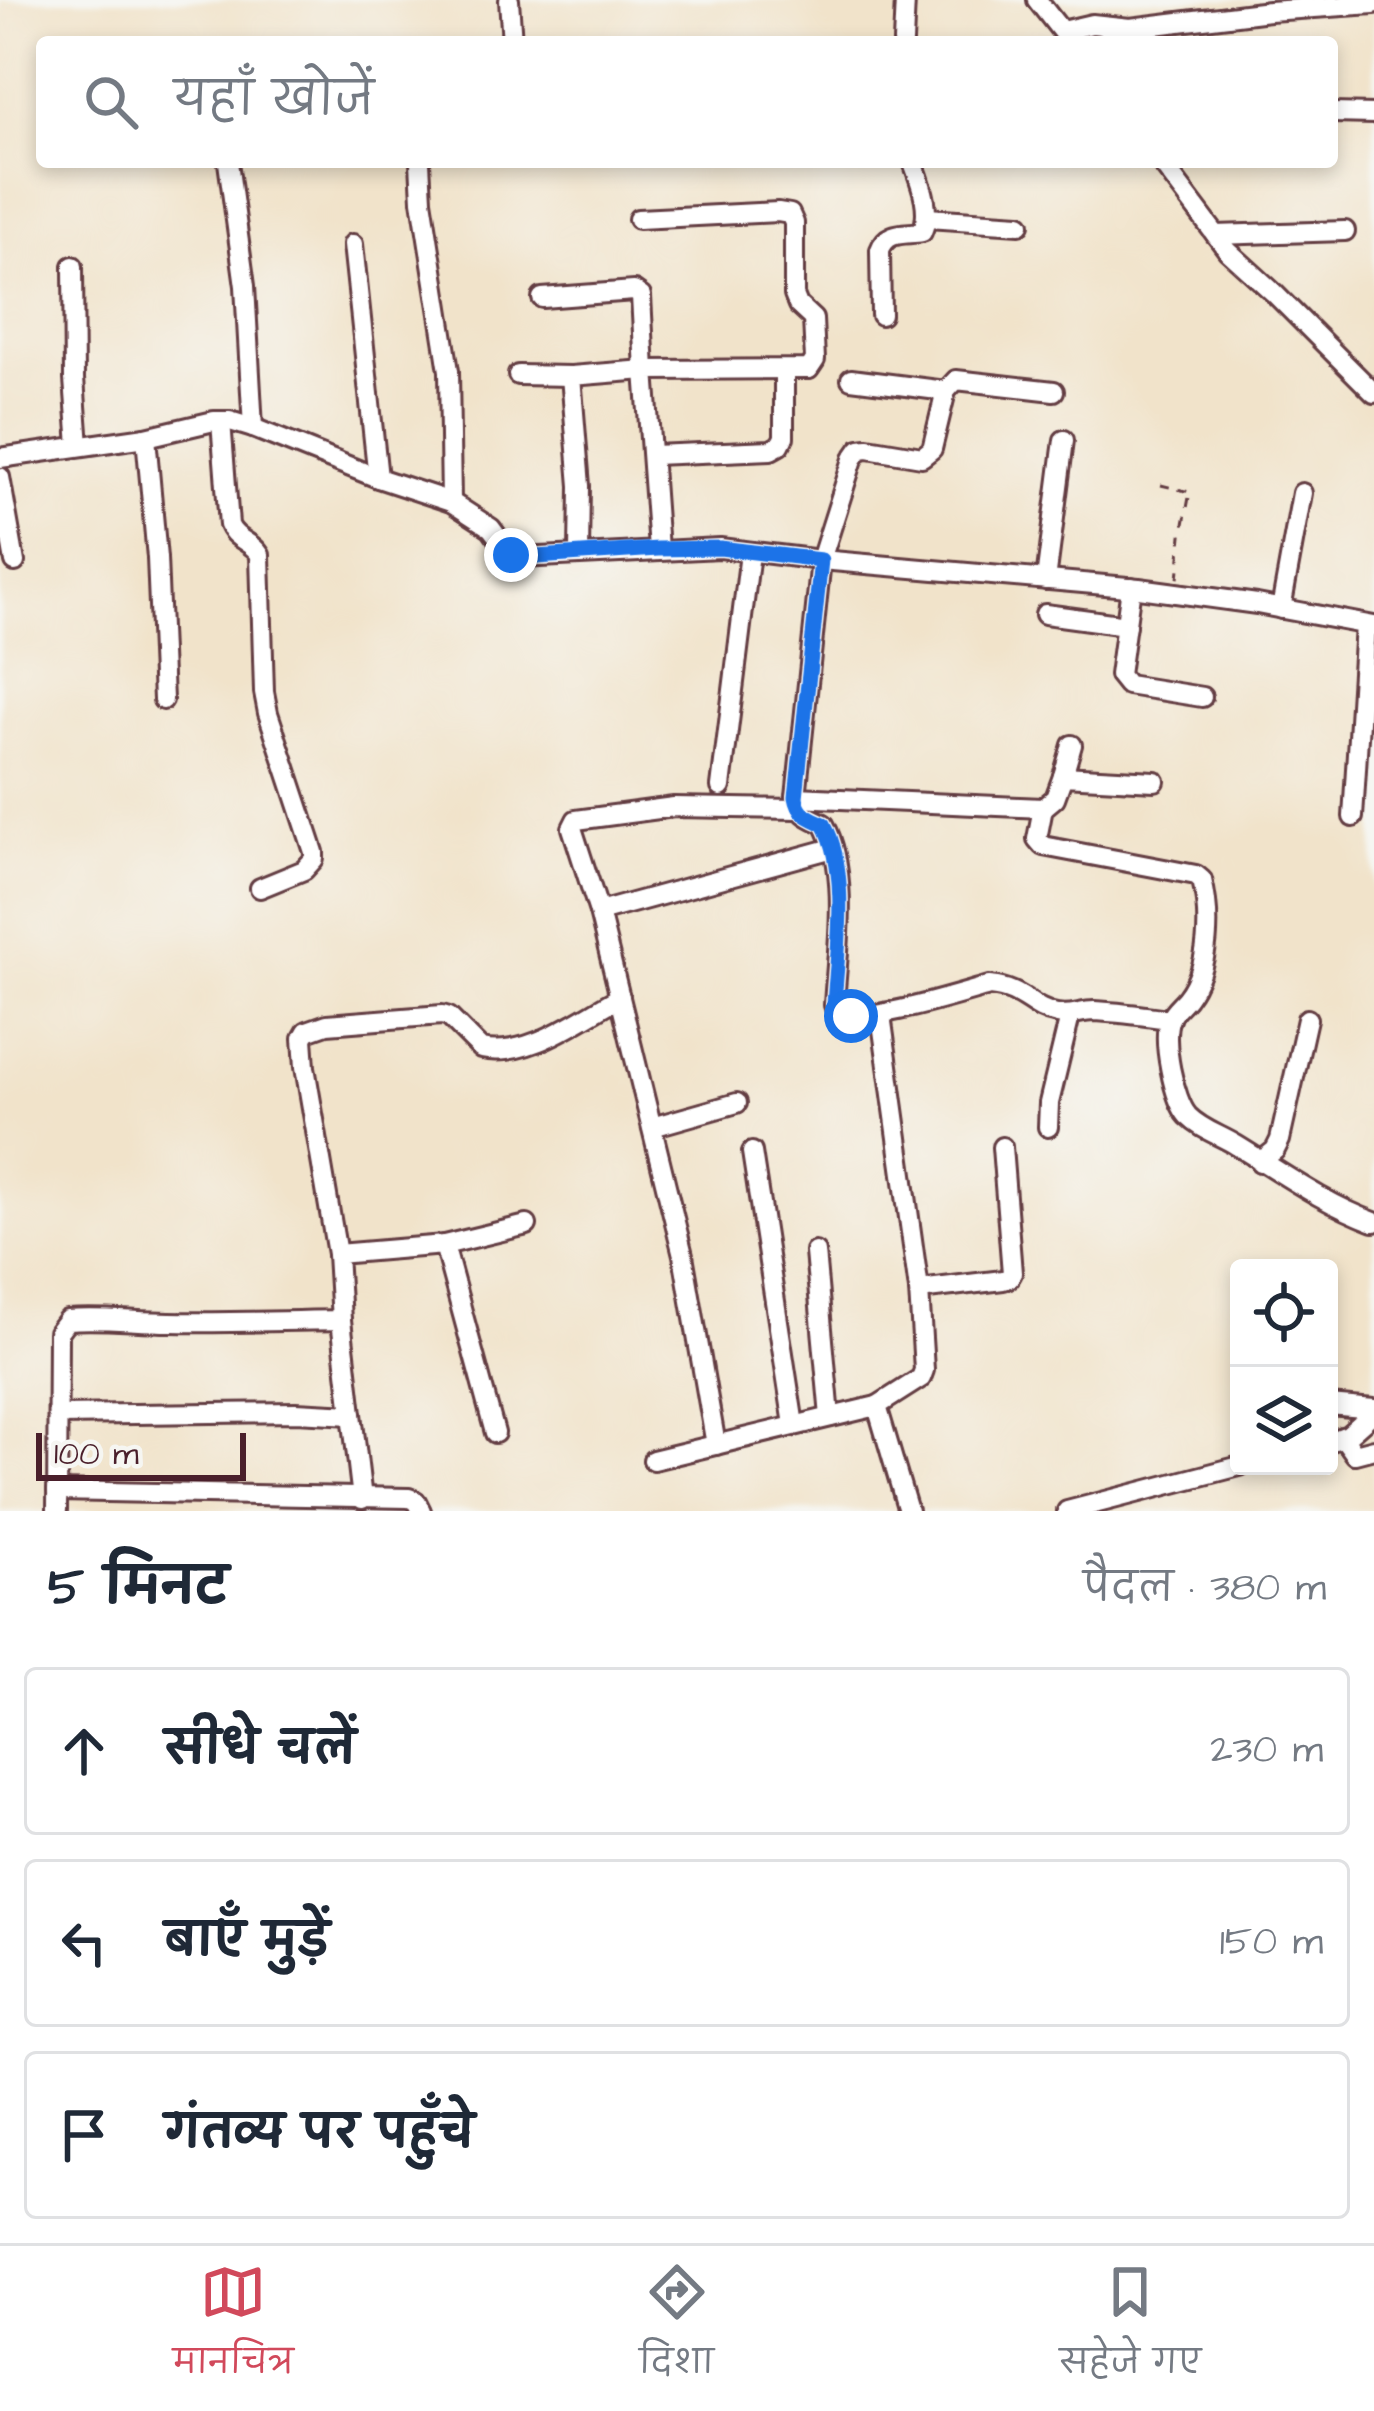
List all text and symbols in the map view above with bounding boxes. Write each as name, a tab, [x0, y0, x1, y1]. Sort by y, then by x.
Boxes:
search box	[36, 36, 1338, 168]
icon: search	[78, 69, 144, 135]
text: यहाँ खोजें	[174, 70, 374, 132]
route end	[484, 528, 538, 582]
route start	[824, 989, 878, 1043]
map controls	[1230, 1259, 1338, 1475]
button: locate	[1230, 1259, 1338, 1367]
button: layers	[1230, 1367, 1338, 1475]
scale bar	[36, 1427, 246, 1480]
text: 100 m	[54, 1431, 139, 1477]
text: 5 मिनट	[48, 1553, 228, 1624]
text: पैदल · 380 m	[1083, 1562, 1326, 1616]
icon: ahead	[51, 1718, 117, 1784]
text: सीधे चलें	[165, 1719, 356, 1781]
text: 230 m	[1210, 1724, 1323, 1778]
icon: left	[51, 1910, 117, 1976]
text: बाएँ मुड़ें	[165, 1911, 330, 1973]
text: 150 m	[1220, 1916, 1323, 1970]
icon: arrive	[51, 2102, 117, 2168]
text: गंतव्य पर पहुँचे	[165, 2103, 475, 2165]
tab: मानचित्र	[173, 2259, 294, 2398]
tab: दिशा	[639, 2259, 714, 2398]
tab: सहेजे गए	[1059, 2259, 1201, 2398]

